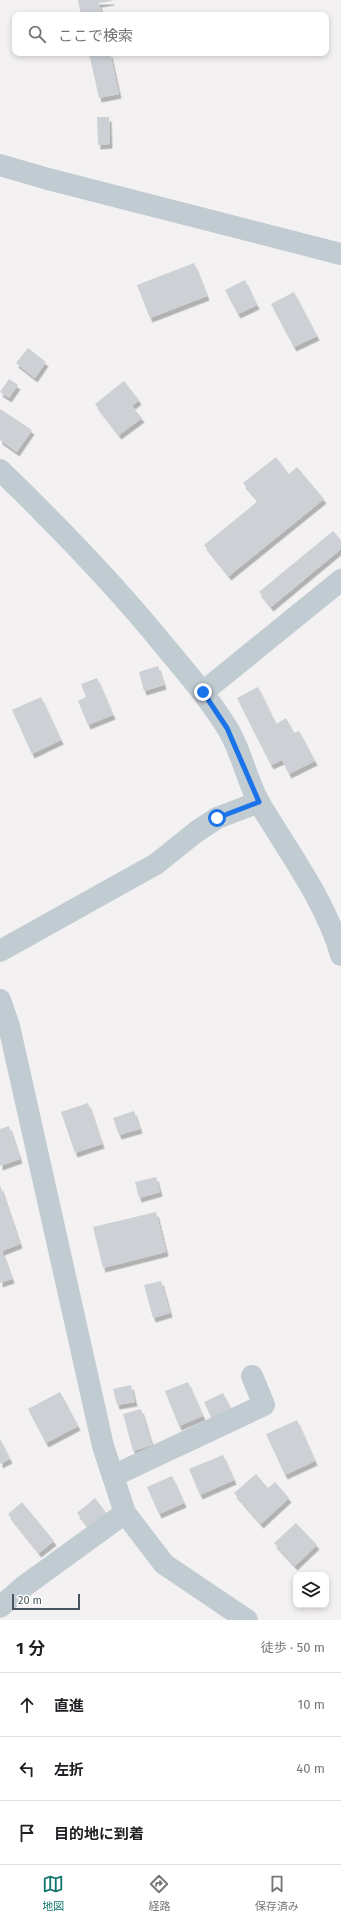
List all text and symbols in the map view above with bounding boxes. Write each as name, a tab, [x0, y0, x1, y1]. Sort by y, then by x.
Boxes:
search box	[12, 12, 329, 56]
icon: search	[26, 23, 48, 45]
text: ここで検索	[58, 27, 133, 45]
route end	[194, 683, 212, 701]
route start	[208, 809, 226, 827]
map controls	[293, 1572, 329, 1608]
button: layers	[293, 1572, 329, 1608]
scale bar	[12, 1592, 80, 1611]
text: 20 m	[18, 1594, 42, 1607]
text: 1 分	[16, 1638, 45, 1659]
text: 徒歩 · 50 m	[261, 1640, 325, 1655]
icon: ahead	[16, 1694, 38, 1716]
text: 直進	[54, 1697, 84, 1715]
text: 10 m	[298, 1697, 325, 1712]
icon: left	[16, 1758, 38, 1780]
text: 左折	[54, 1761, 84, 1779]
text: 40 m	[296, 1761, 325, 1776]
icon: arrive	[16, 1822, 38, 1844]
text: 目的地に到着	[54, 1825, 144, 1843]
tab: 地図	[42, 1873, 64, 1913]
tab: 経路	[148, 1873, 170, 1913]
tab: 保存済み	[255, 1873, 299, 1913]

